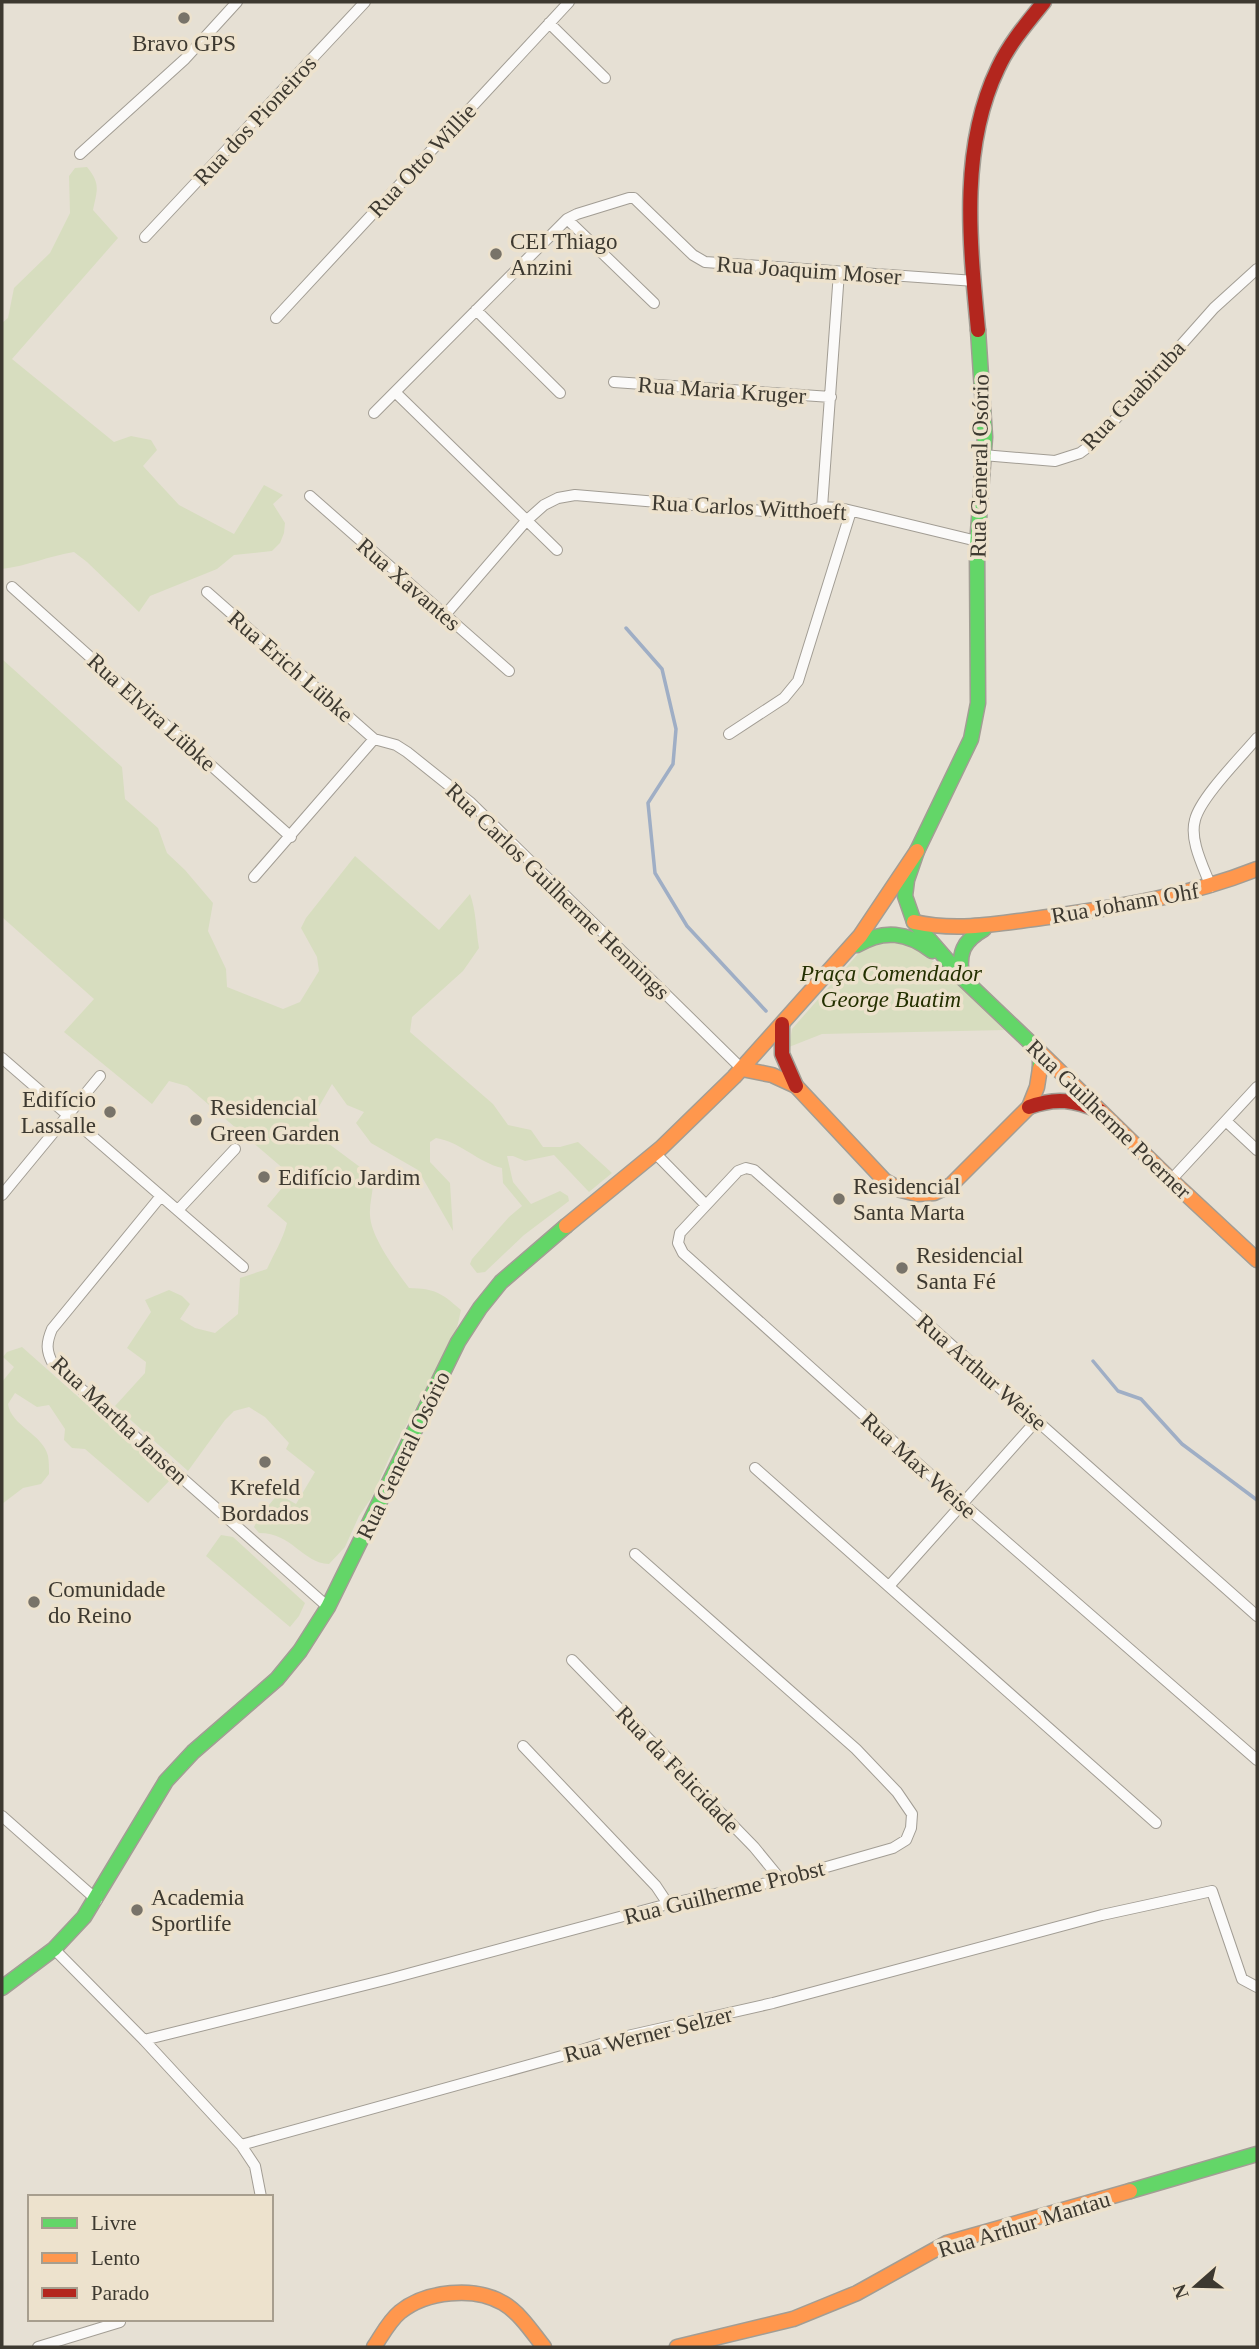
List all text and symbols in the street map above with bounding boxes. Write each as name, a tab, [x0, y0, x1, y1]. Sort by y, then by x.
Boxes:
marker: Bravo GPS	[176, 10, 192, 26]
place label: Bravo GPS	[132, 31, 236, 56]
street label: Rua dos Pioneiros	[189, 51, 322, 190]
street label: Rua Otto Willie	[364, 99, 481, 222]
place label: CEI Thiago Anzini	[510, 229, 618, 280]
marker: CEI Thiago Anzini	[488, 246, 504, 262]
street label: Rua Joaquim Moser	[716, 252, 903, 289]
street label: Rua Guabiruba	[1077, 336, 1190, 455]
street label: Rua Maria Kruger	[637, 372, 807, 409]
street label: Rua General Osório	[965, 374, 994, 558]
street label: Rua Carlos Witthoeft	[651, 490, 848, 525]
street label: Rua Xavantes	[352, 533, 465, 636]
street label: Rua Erich Lübke	[223, 605, 358, 727]
street label: Rua Elvira Lübke	[83, 648, 221, 776]
street label: Rua Carlos Guilherme Hennings	[441, 778, 675, 1005]
street label: Rua Johann Ohf	[1049, 878, 1201, 929]
park label: Praça Comendador George Buatim	[799, 961, 983, 1012]
street label: Rua Guilherme Poerner	[1021, 1034, 1196, 1204]
place label: Edifício Lassalle	[21, 1087, 96, 1138]
place label: Residencial Green Garden	[210, 1095, 340, 1146]
marker: Edifício Lassalle	[102, 1104, 118, 1120]
marker: Residencial Green Garden	[188, 1112, 204, 1128]
place label: Edifício Jardim	[278, 1165, 421, 1190]
marker: Edifício Jardim	[256, 1169, 272, 1185]
place label: Residencial Santa Marta	[853, 1174, 965, 1225]
marker: Residencial Santa Marta	[831, 1191, 847, 1207]
place label: Residencial Santa Fé	[916, 1243, 1023, 1294]
marker: Residencial Santa Fé	[894, 1260, 910, 1276]
street label: Rua Arthur Weise	[912, 1309, 1052, 1436]
street label: Rua Martha Jansen	[47, 1351, 193, 1490]
street label: Rua General Osório	[352, 1367, 455, 1543]
street label: Rua Max Weise	[856, 1407, 981, 1523]
marker: Krefeld Bordados	[257, 1454, 273, 1470]
place label: Krefeld Bordados	[221, 1475, 309, 1526]
place label: Comunidade do Reino	[48, 1577, 166, 1628]
marker: Comunidade do Reino	[26, 1594, 42, 1610]
street label: Rua da Felicidade	[611, 1701, 744, 1838]
street label: Rua Guilherme Probst	[621, 1855, 828, 1929]
place label: Academia Sportlife	[151, 1885, 244, 1936]
marker: Academia Sportlife	[129, 1902, 145, 1918]
street label: Rua Werner Selzer	[561, 2001, 735, 2068]
street label: Rua Arthur Mantau	[935, 2186, 1114, 2263]
legend	[28, 2195, 273, 2321]
text: Livre	[91, 2211, 136, 2235]
text: Lento	[91, 2246, 140, 2270]
north arrow	[1161, 2251, 1231, 2321]
text: Parado	[91, 2281, 149, 2305]
text: N	[1168, 2281, 1193, 2302]

